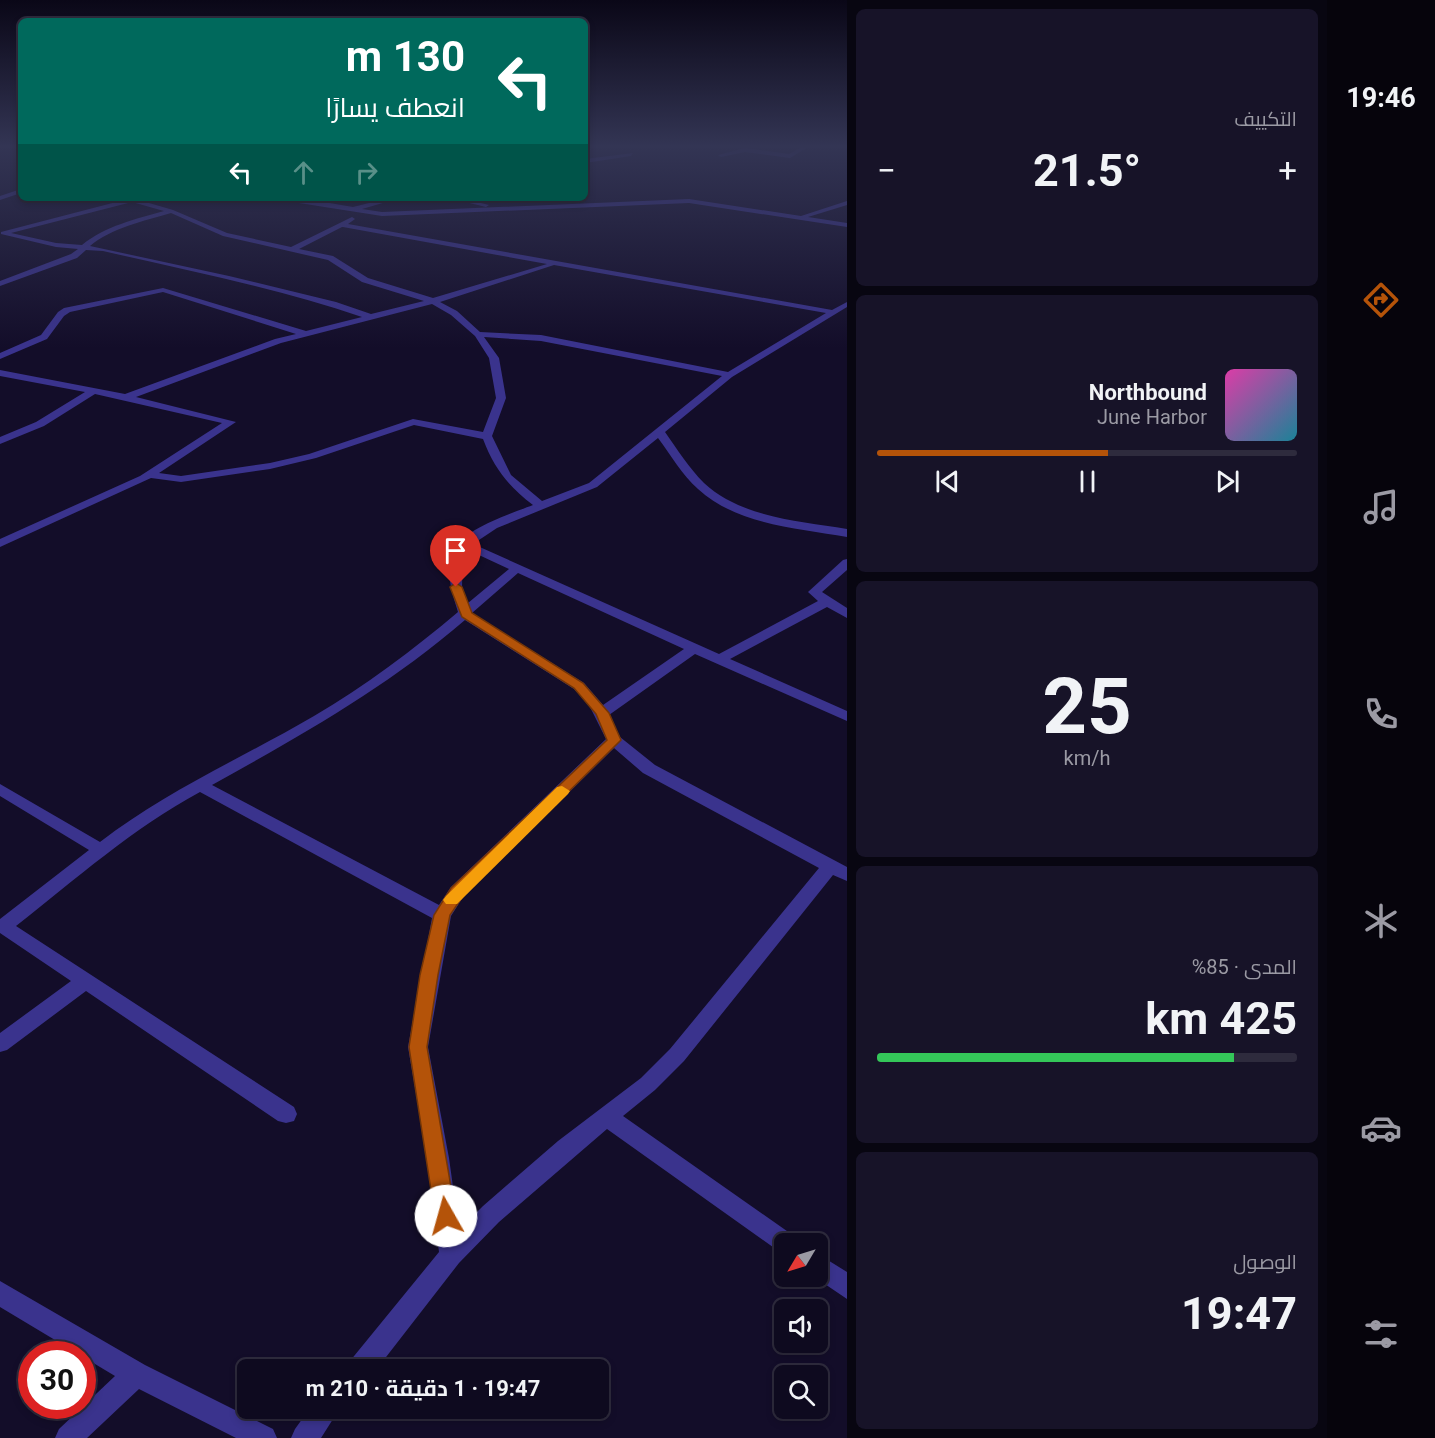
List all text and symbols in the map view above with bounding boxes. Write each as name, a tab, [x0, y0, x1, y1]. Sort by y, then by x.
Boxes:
text: 130 m	[346, 32, 465, 81]
icon: left	[486, 42, 564, 120]
text: 19:46	[1346, 82, 1416, 114]
text: انعطف يسارًا	[325, 92, 465, 124]
text: التكييف	[1234, 107, 1297, 131]
text: 21.5°	[1033, 144, 1141, 197]
text: −	[877, 151, 896, 190]
text: +	[1278, 151, 1297, 190]
icon: left	[224, 156, 257, 189]
icon: ahead	[287, 156, 320, 189]
icon: right	[350, 156, 383, 189]
icon: directions	[1360, 279, 1402, 321]
text: Northbound	[1089, 380, 1207, 405]
text: June Harbor	[1097, 405, 1207, 429]
icon: previous	[931, 465, 964, 498]
icon: pause	[1071, 465, 1104, 498]
icon: next	[1211, 465, 1244, 498]
icon: music	[1360, 486, 1402, 528]
pin	[430, 525, 481, 587]
icon: arrive	[439, 534, 472, 567]
text: 25	[1042, 661, 1132, 752]
icon: phone	[1360, 693, 1402, 735]
text: km/h	[1064, 746, 1110, 770]
icon: climate	[1360, 900, 1402, 942]
text: المدى · 85%	[1192, 955, 1297, 979]
text: 425 km	[1145, 992, 1297, 1045]
icon: car	[1360, 1107, 1402, 1149]
position arrow	[414, 1184, 478, 1248]
north arrow	[774, 1233, 828, 1287]
map controls	[774, 1233, 828, 1419]
text: الوصول	[1233, 1250, 1297, 1274]
text: 19:47	[1181, 1287, 1297, 1340]
button: sound	[774, 1299, 828, 1353]
icon: filters	[1360, 1313, 1402, 1355]
speed limit sign: 30	[18, 1341, 96, 1419]
button: search	[774, 1365, 828, 1419]
text: 19:47 · 1 دقيقة · 210 m	[306, 1376, 540, 1401]

